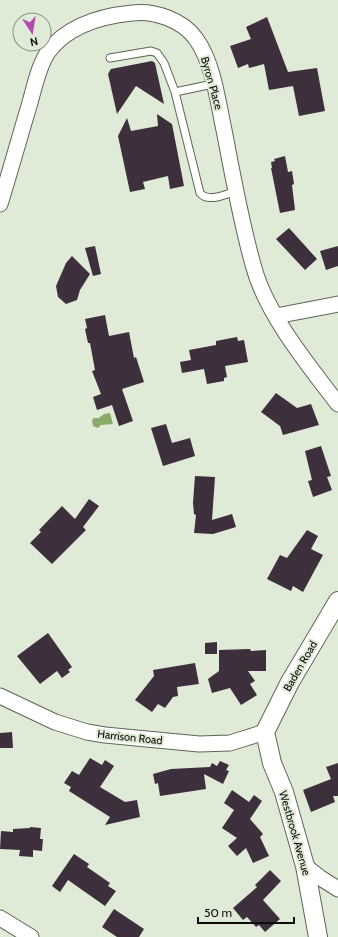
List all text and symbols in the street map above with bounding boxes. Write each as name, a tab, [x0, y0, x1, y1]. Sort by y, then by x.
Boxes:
north arrow	[12, 12, 52, 52]
text: N	[29, 34, 39, 49]
street label: Byron Place	[198, 55, 226, 112]
street label: Baden Road	[280, 638, 320, 694]
street label: Harrison Road	[97, 727, 163, 747]
street label: Westbrook Avenue	[276, 789, 314, 877]
scale bar	[198, 899, 294, 925]
text: 50 m	[204, 905, 232, 920]

